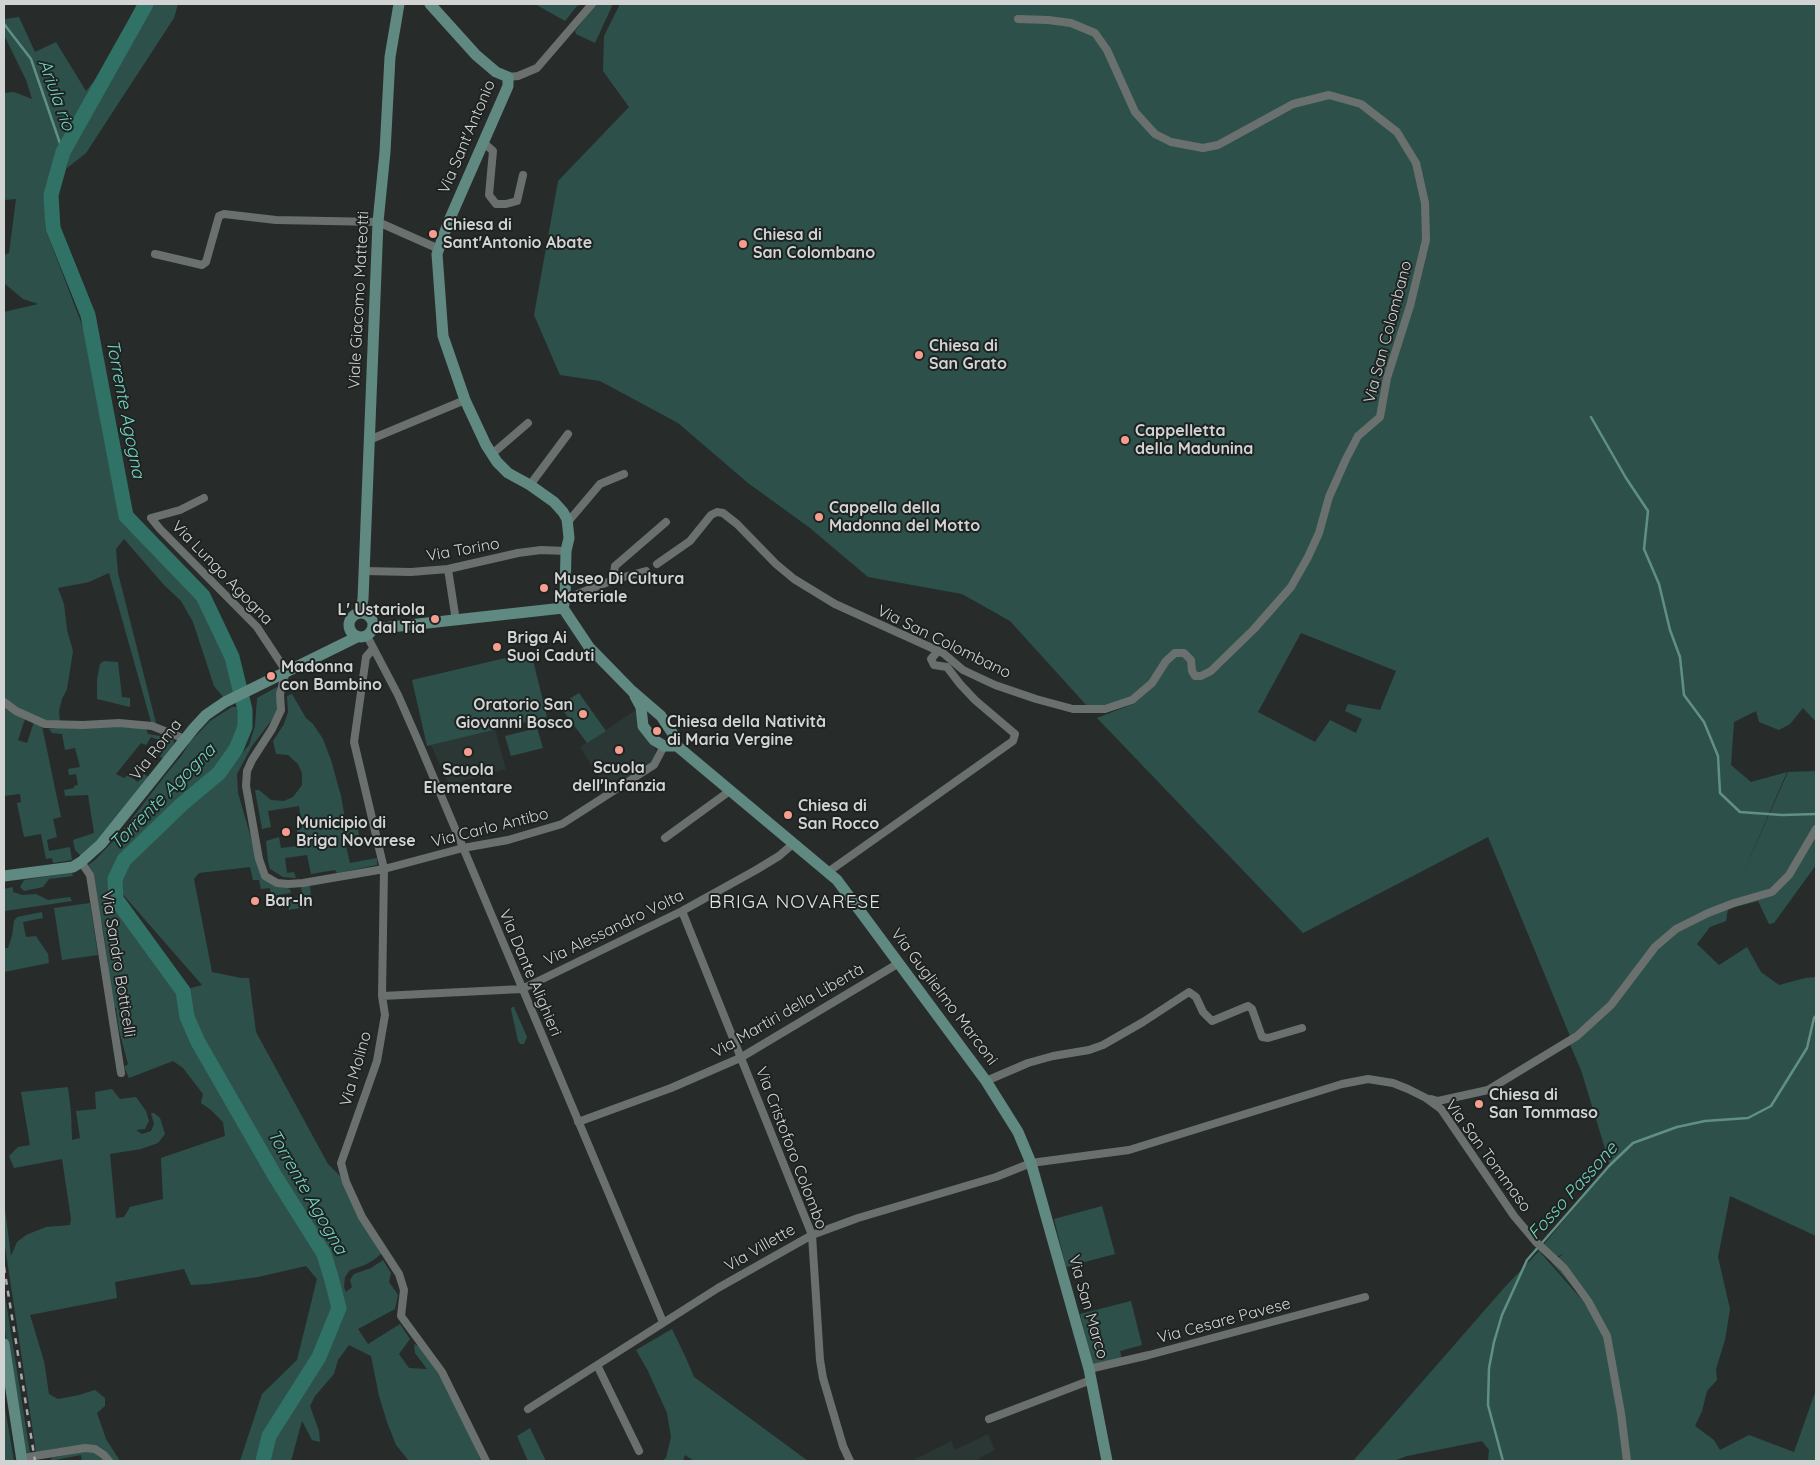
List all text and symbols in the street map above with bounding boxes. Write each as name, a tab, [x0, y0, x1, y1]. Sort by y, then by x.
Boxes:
water label: Ariula rio	[33, 56, 79, 134]
street label: Via Sant'Antonio	[434, 77, 500, 197]
street label: Viale Giacomo Matteotti	[345, 211, 373, 389]
place label: Chiesa di Sant'Antonio Abate	[443, 215, 592, 253]
place label: Chiesa di San Colombano	[753, 225, 875, 263]
marker: Chiesa di Sant'Antonio Abate	[427, 228, 439, 240]
marker: Chiesa di San Colombano	[737, 238, 749, 250]
street label: Via San Colombano	[1360, 259, 1416, 405]
place label: Chiesa di San Grato	[929, 336, 1007, 374]
water label: Torrente Agogna	[101, 338, 149, 480]
marker: Chiesa di San Grato	[913, 349, 925, 361]
place label: Cappelletta della Madunina	[1135, 421, 1253, 459]
marker: Cappelletta della Madunina	[1119, 434, 1131, 446]
place label: Cappella della Madonna del Motto	[829, 498, 980, 536]
marker: Cappella della Madonna del Motto	[813, 511, 825, 523]
street label: Via Lungo Agogna	[167, 517, 277, 629]
street label: Via Torino	[425, 534, 501, 566]
place label: Museo Di Cultura Materiale	[554, 569, 684, 607]
marker: Museo Di Cultura Materiale	[538, 582, 550, 594]
place label: L' Ustariola dal Tia	[337, 600, 425, 638]
street label: Via San Colombano	[874, 601, 1014, 683]
marker: L' Ustariola dal Tia	[429, 613, 441, 625]
place label: Briga Ai Suoi Caduti	[507, 628, 594, 666]
marker: Briga Ai Suoi Caduti	[491, 641, 503, 653]
place label: Madonna con Bambino	[281, 657, 382, 695]
marker: Madonna con Bambino	[265, 670, 277, 682]
place label: Oratorio San Giovanni Bosco	[455, 695, 573, 733]
marker: Oratorio San Giovanni Bosco	[577, 708, 589, 720]
place label: Chiesa della Natività di Maria Vergine	[667, 712, 826, 750]
street label: Via Roma	[126, 715, 186, 785]
marker: Chiesa della Natività di Maria Vergine	[651, 725, 663, 737]
water label: Torrente Agogna	[106, 740, 220, 854]
marker: Scuola dell'Infanzia	[613, 744, 625, 756]
marker: Scuola Elementare	[462, 746, 474, 758]
place label: Scuola dell'Infanzia	[572, 758, 666, 796]
place label: Scuola Elementare	[423, 760, 513, 798]
place label: Chiesa di San Rocco	[798, 796, 879, 834]
street label: Via Carlo Antibo	[430, 804, 550, 852]
marker: Chiesa di San Rocco	[782, 809, 794, 821]
place label: Municipio di Briga Novarese	[296, 813, 416, 851]
marker: Municipio di Briga Novarese	[280, 826, 292, 838]
street label: Via Alessandro Volta	[541, 886, 687, 970]
street label: Via Sandro Botticelli	[97, 889, 139, 1039]
place label: Bar-In	[265, 891, 313, 911]
district label: BRIGA NOVARESE	[707, 891, 883, 913]
marker: Bar-In	[249, 895, 261, 907]
street label: Via Dante Alighieri	[495, 907, 565, 1039]
street label: Via Guglielmo Marconi	[886, 925, 1002, 1069]
street label: Via Martiri della Libertà	[709, 960, 867, 1062]
street label: Via Molino	[336, 1029, 376, 1109]
street label: Via Cristoforo Colombo	[751, 1064, 831, 1232]
place label: Chiesa di San Tommaso	[1489, 1085, 1598, 1123]
street label: Via San Tommaso	[1441, 1096, 1535, 1216]
marker: Chiesa di San Tommaso	[1473, 1098, 1485, 1110]
water label: Torrente Agogna	[262, 1126, 352, 1258]
water label: Fosso Passone	[1524, 1138, 1622, 1244]
street label: Via Villette	[721, 1220, 799, 1276]
street label: Via San Marco	[1064, 1253, 1112, 1361]
street label: Via Cesare Pavese	[1155, 1294, 1293, 1348]

